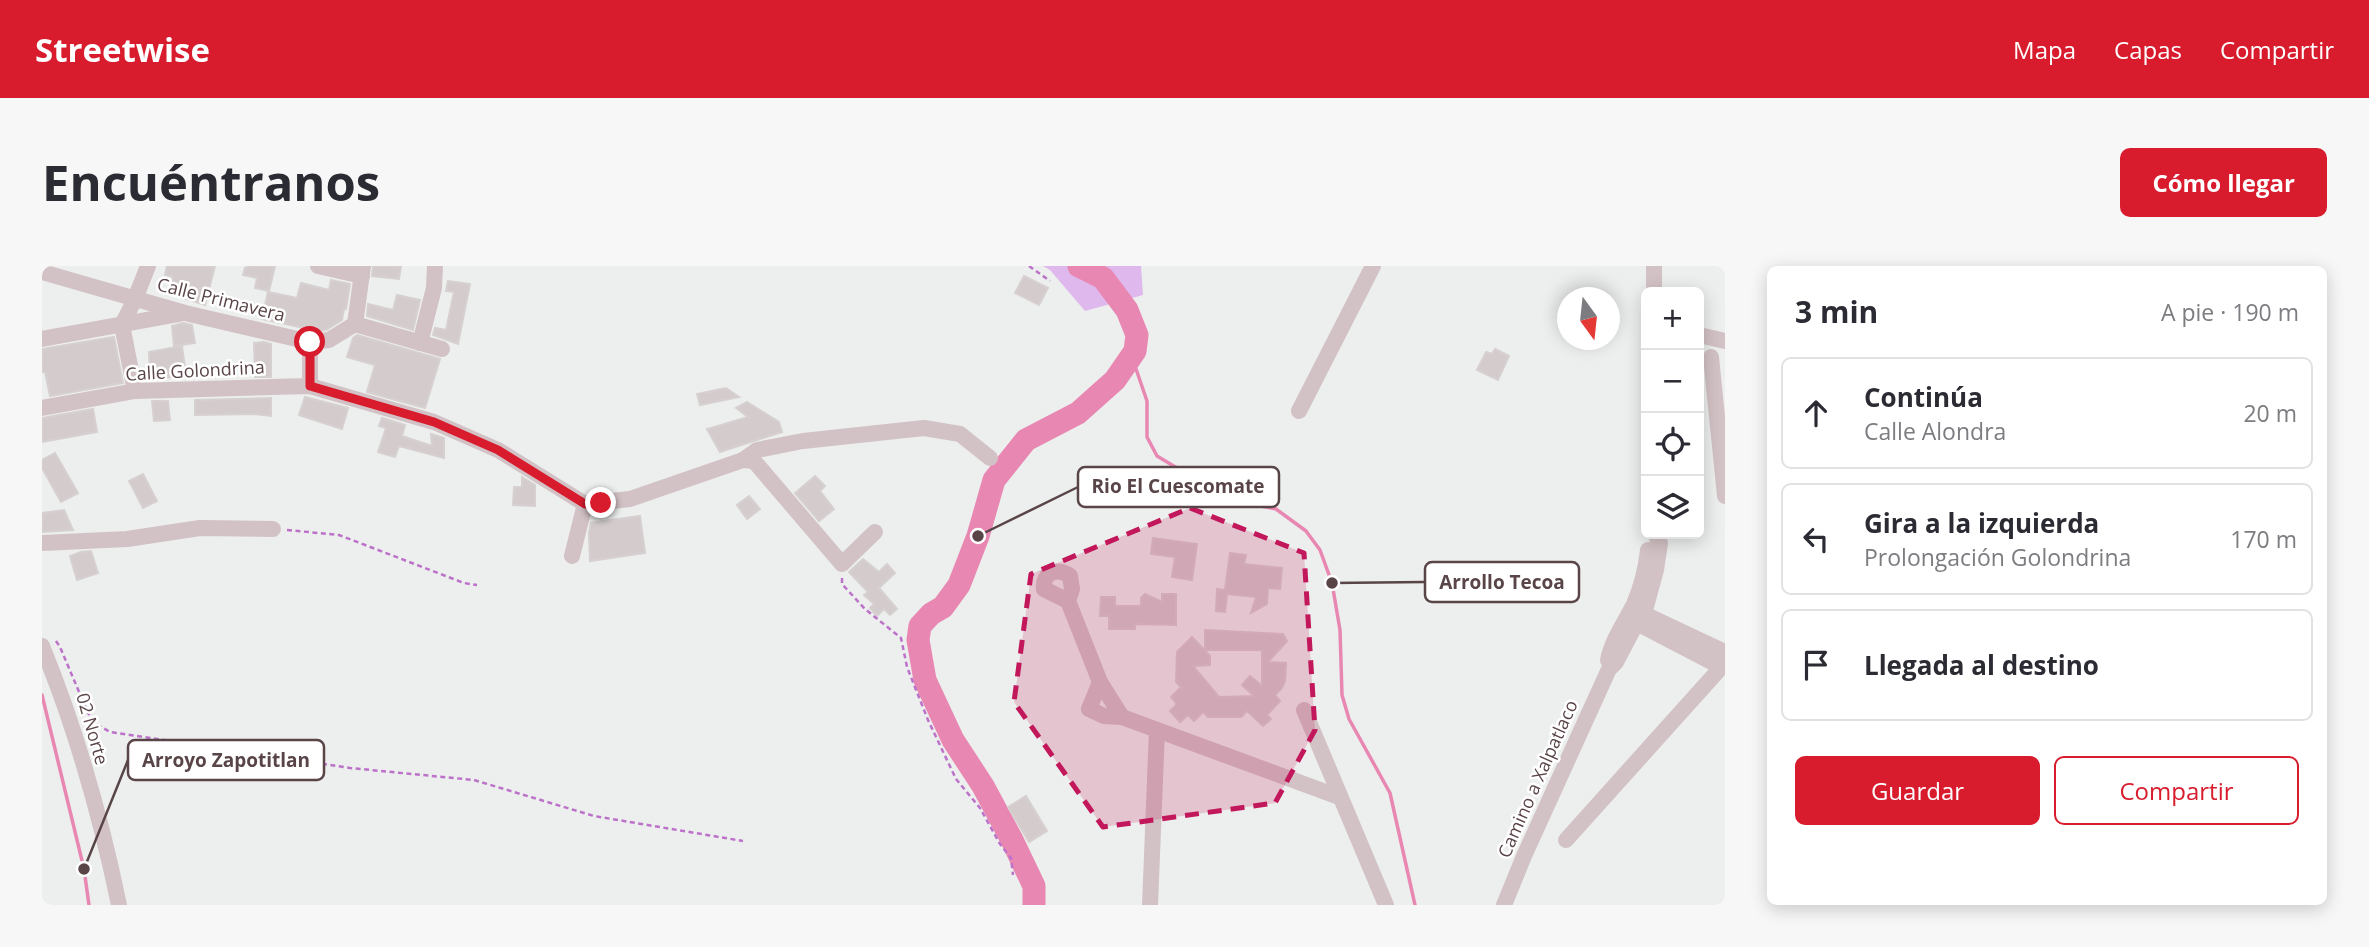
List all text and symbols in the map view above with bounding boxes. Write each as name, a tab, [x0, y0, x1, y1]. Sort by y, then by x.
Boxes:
text: Streetwise	[35, 27, 210, 72]
text: Mapa	[2013, 33, 2076, 66]
text: Capas	[2114, 33, 2182, 66]
text: Compartir	[2220, 33, 2334, 66]
button: Cómo llegar	[2120, 148, 2327, 217]
text: Encuéntranos	[42, 149, 380, 215]
street label: Calle Primavera	[155, 272, 288, 327]
north arrow	[1557, 287, 1620, 350]
map controls	[1641, 287, 1704, 539]
button: +	[1641, 287, 1704, 350]
text: 3 min	[1795, 291, 1878, 332]
text: A pie · 190 m	[2161, 296, 2299, 328]
route start	[294, 326, 325, 357]
button: −	[1641, 350, 1704, 413]
street label: Calle Golondrina	[125, 354, 265, 386]
text: Continúa	[1864, 379, 1983, 415]
icon: ahead	[1797, 394, 1835, 432]
text: 20 m	[2243, 397, 2297, 429]
button: locate	[1641, 413, 1704, 476]
text: Calle Alondra	[1864, 415, 2006, 447]
callout: Rio El Cuescomate	[1078, 467, 1279, 507]
text: Rio El Cuescomate	[1092, 473, 1264, 499]
button: layers	[1641, 476, 1704, 539]
route end	[585, 487, 616, 518]
text: Gira a la izquierda	[1864, 505, 2099, 541]
icon: left	[1797, 520, 1835, 558]
text: 170 m	[2230, 523, 2297, 555]
text: Prolongación Golondrina	[1864, 541, 2131, 573]
callout: Arrollo Tecoa	[1425, 562, 1579, 602]
text: Arrollo Tecoa	[1439, 569, 1565, 595]
icon: arrive	[1797, 646, 1835, 684]
text: Llegada al destino	[1864, 647, 2099, 683]
street label: 02 Norte	[71, 690, 115, 767]
street label: Camino a Xalpatlaco	[1492, 696, 1583, 861]
callout: Arroyo Zapotitlan	[128, 740, 324, 780]
text: Arroyo Zapotitlan	[142, 747, 310, 773]
button: Guardar	[1795, 756, 2040, 825]
button: Compartir	[2054, 756, 2299, 825]

